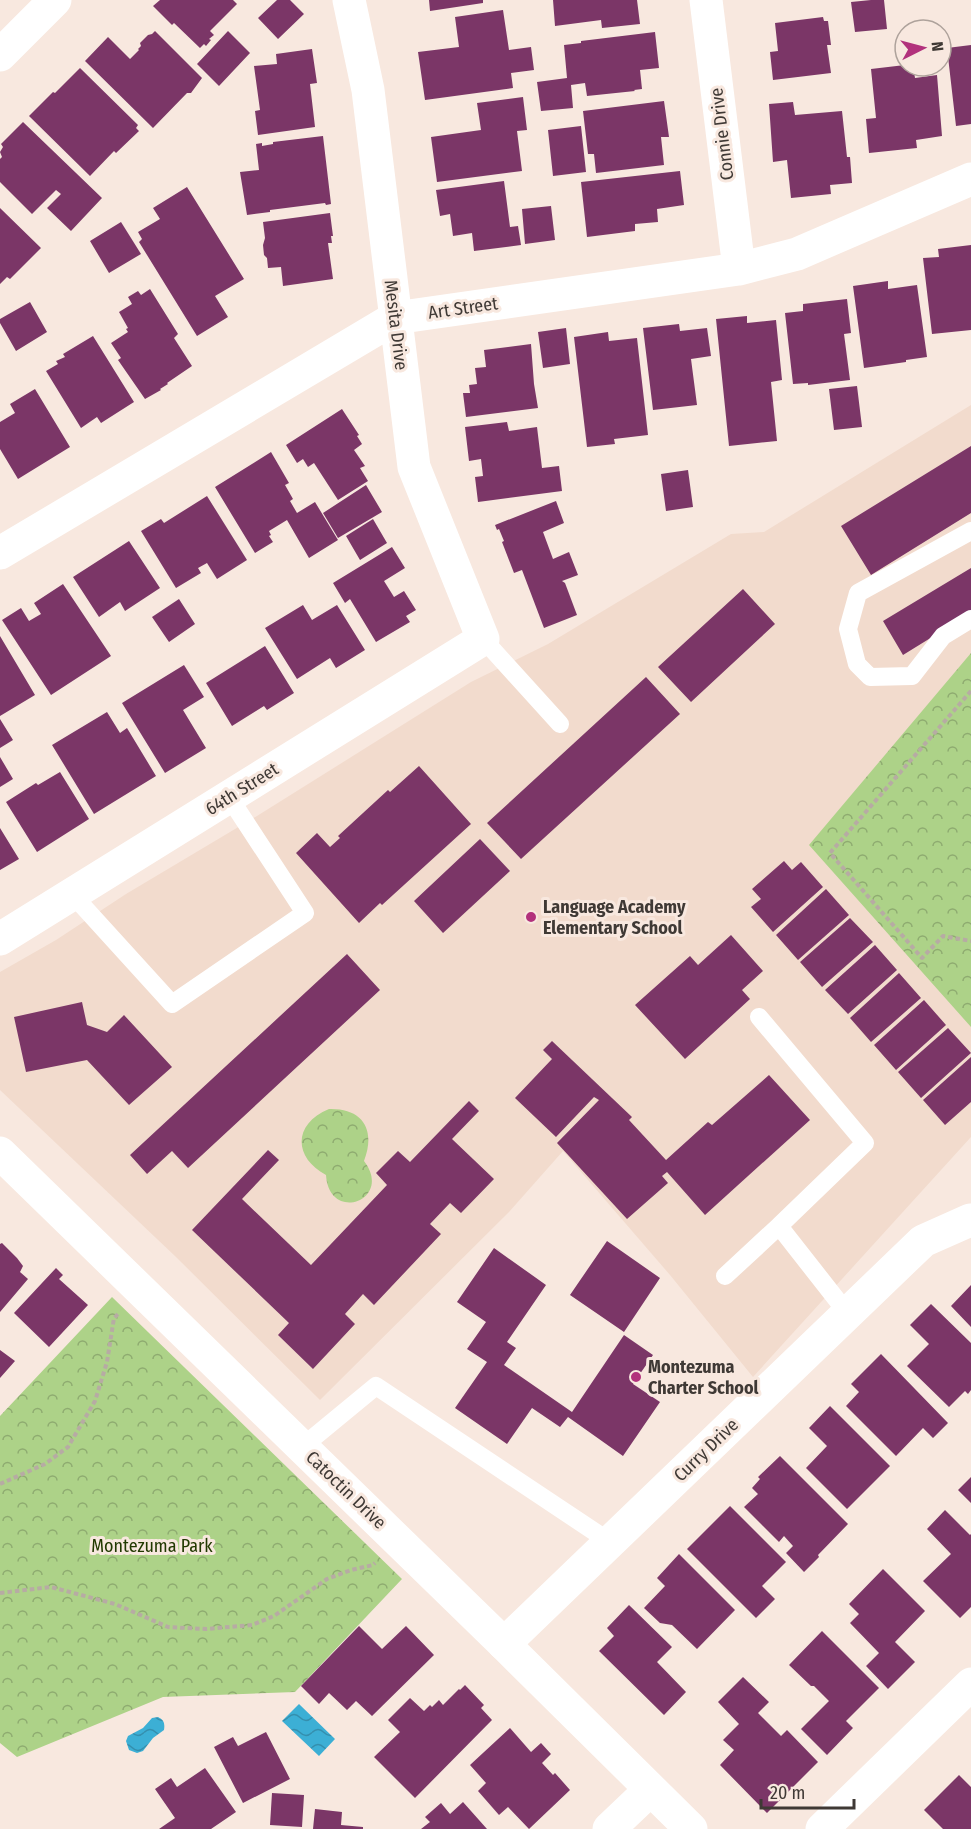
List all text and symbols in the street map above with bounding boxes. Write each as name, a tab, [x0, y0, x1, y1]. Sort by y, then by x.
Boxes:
north arrow	[893, 18, 953, 78]
text: N	[927, 41, 947, 52]
street label: Connie Drive	[705, 86, 739, 181]
street label: Mesita Drive	[380, 279, 412, 372]
street label: Art Street	[427, 292, 499, 324]
street label: 64th Street	[202, 758, 282, 820]
place label: Language Academy Elementary School	[543, 896, 686, 939]
marker: Language Academy Elementary School	[524, 910, 538, 924]
place label: Montezuma Charter School	[648, 1356, 759, 1399]
marker: Montezuma Charter School	[629, 1370, 643, 1384]
street label: Curry Drive	[669, 1414, 743, 1486]
street label: Catoctin Drive	[301, 1446, 391, 1534]
park label: Montezuma Park	[91, 1535, 213, 1557]
scale bar	[761, 1772, 854, 1810]
text: 20 m	[770, 1782, 805, 1804]

